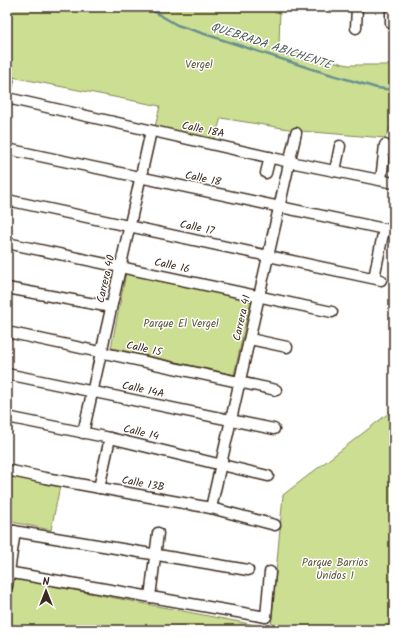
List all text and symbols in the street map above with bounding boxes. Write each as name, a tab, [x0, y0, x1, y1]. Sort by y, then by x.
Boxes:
water label: QUEBRADA ABICHENTE	[208, 17, 337, 75]
park label: Vergel	[185, 56, 213, 74]
street label: Calle 18A	[180, 117, 226, 143]
street label: Calle 18	[183, 166, 223, 192]
street label: Calle 17	[178, 216, 217, 241]
street label: Carrera 40	[92, 253, 120, 305]
street label: Calle 16	[152, 253, 192, 279]
street label: Carrera 41	[228, 293, 256, 343]
park label: Parque El Vergel	[143, 315, 219, 333]
street label: Calle 15	[125, 336, 164, 362]
street label: Calle 14A	[120, 377, 166, 403]
street label: Calle 14	[121, 420, 161, 446]
street label: Calle 13B	[120, 471, 166, 497]
park label: Parque Barrios Unidos 1	[302, 554, 369, 585]
north arrow	[26, 571, 66, 611]
text: N	[43, 573, 50, 591]

